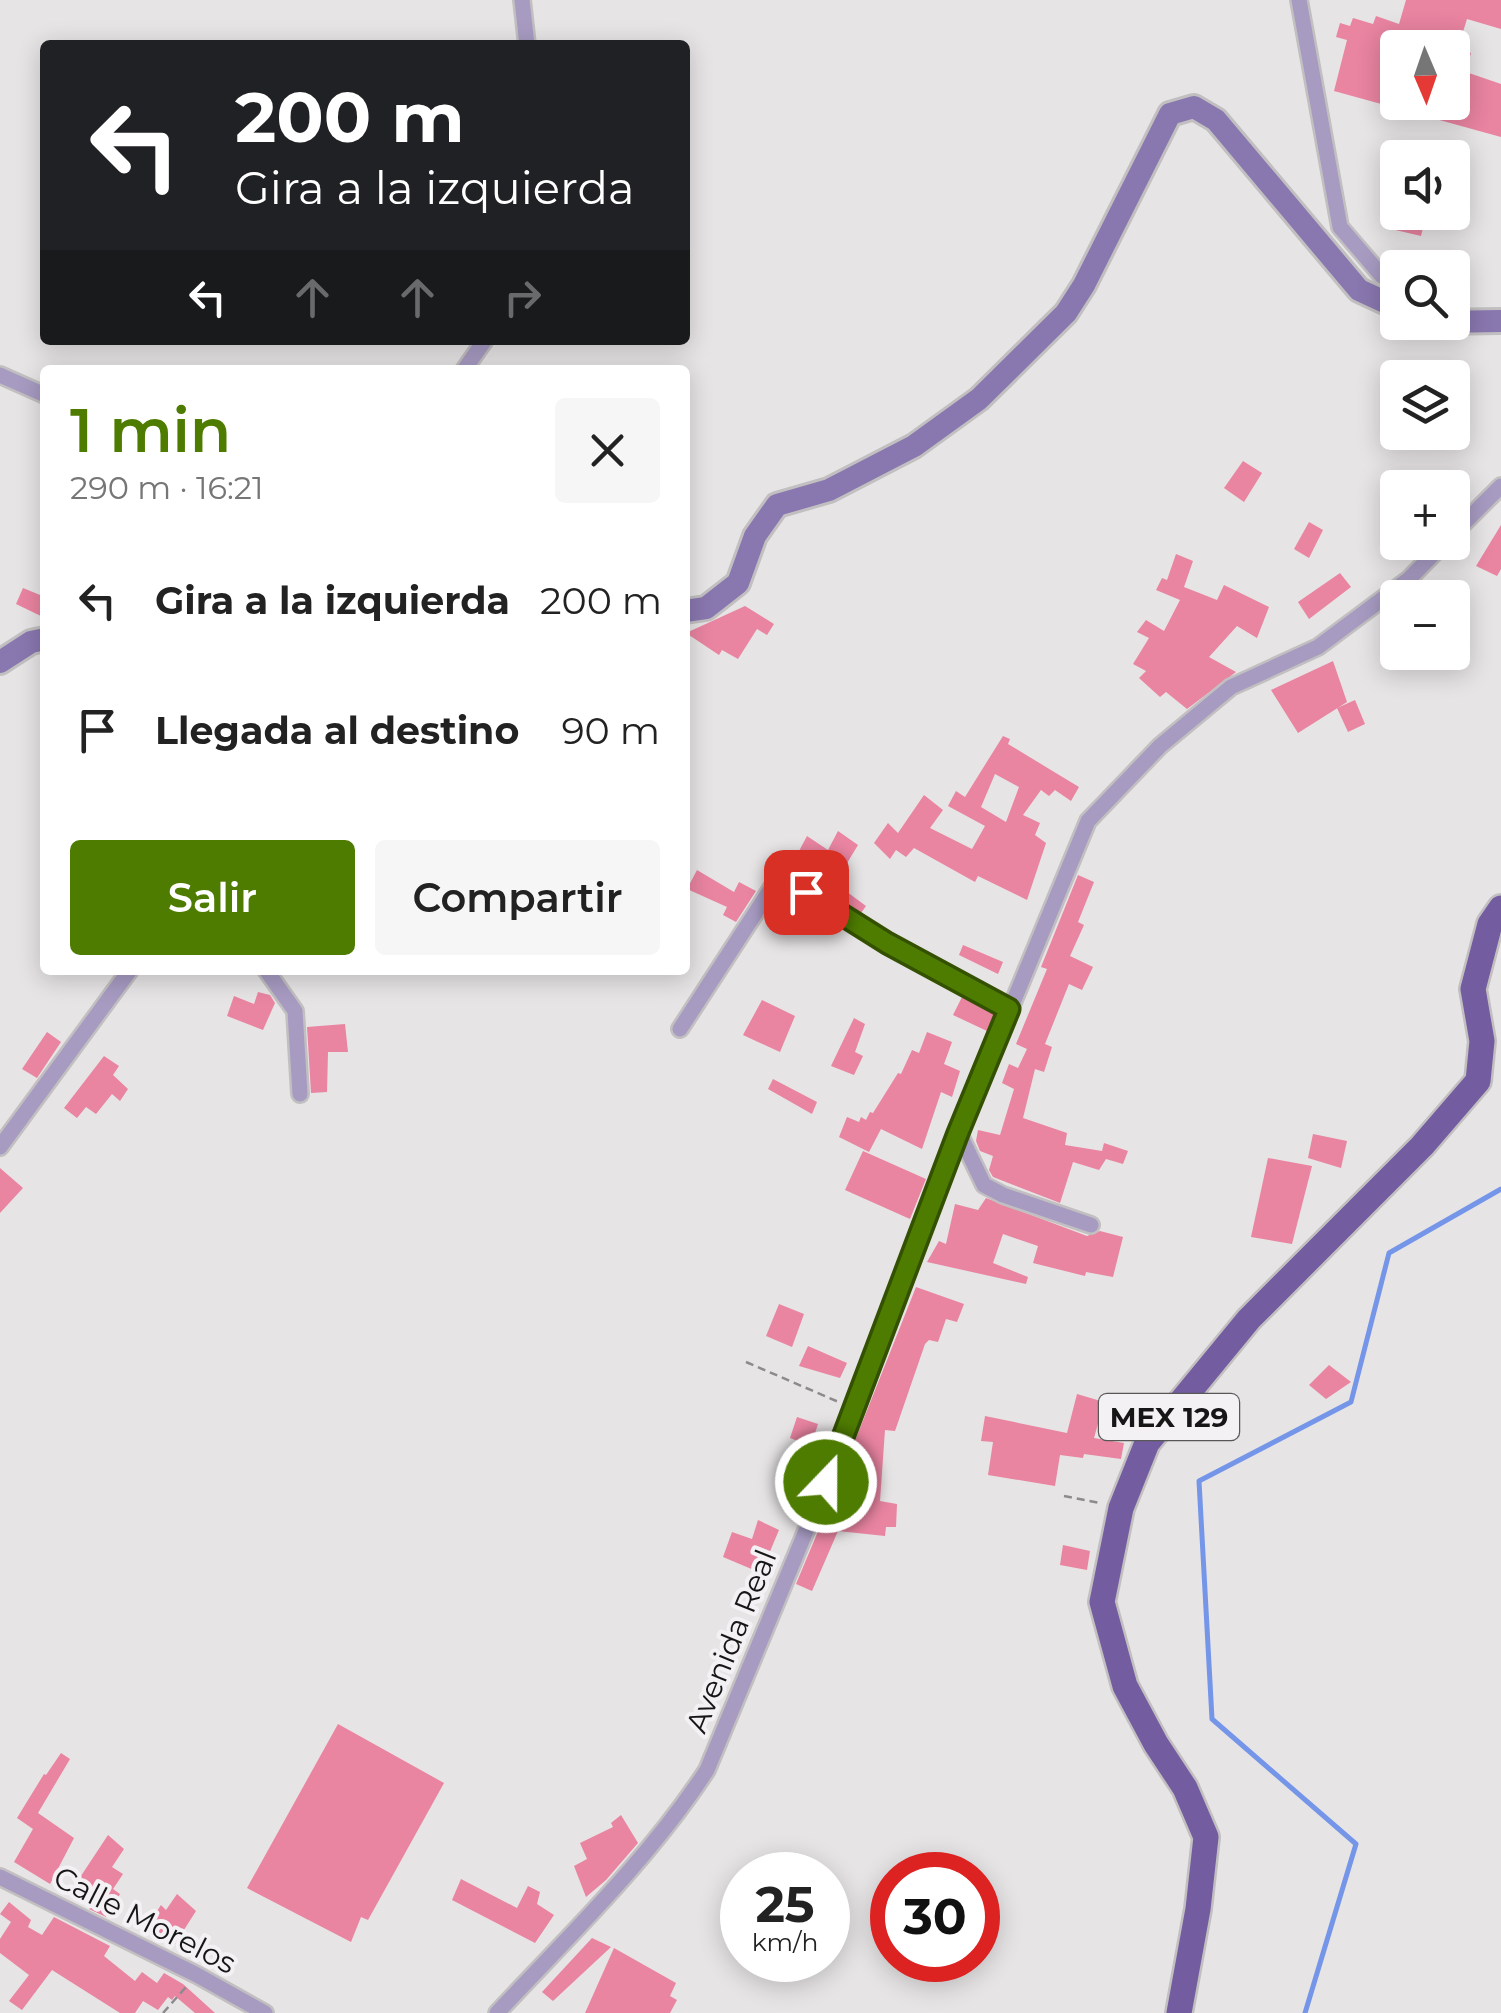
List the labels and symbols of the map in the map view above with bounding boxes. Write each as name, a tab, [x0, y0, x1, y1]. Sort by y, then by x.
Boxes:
north arrow	[1380, 30, 1470, 120]
pin	[764, 850, 849, 935]
road number: MEX 129	[1099, 1394, 1239, 1440]
position arrow	[774, 1430, 878, 1534]
street label: Avenida Real	[678, 1544, 784, 1738]
speed limit sign: 30	[870, 1852, 1000, 1982]
street label: Calle Morelos	[48, 1858, 242, 1982]

